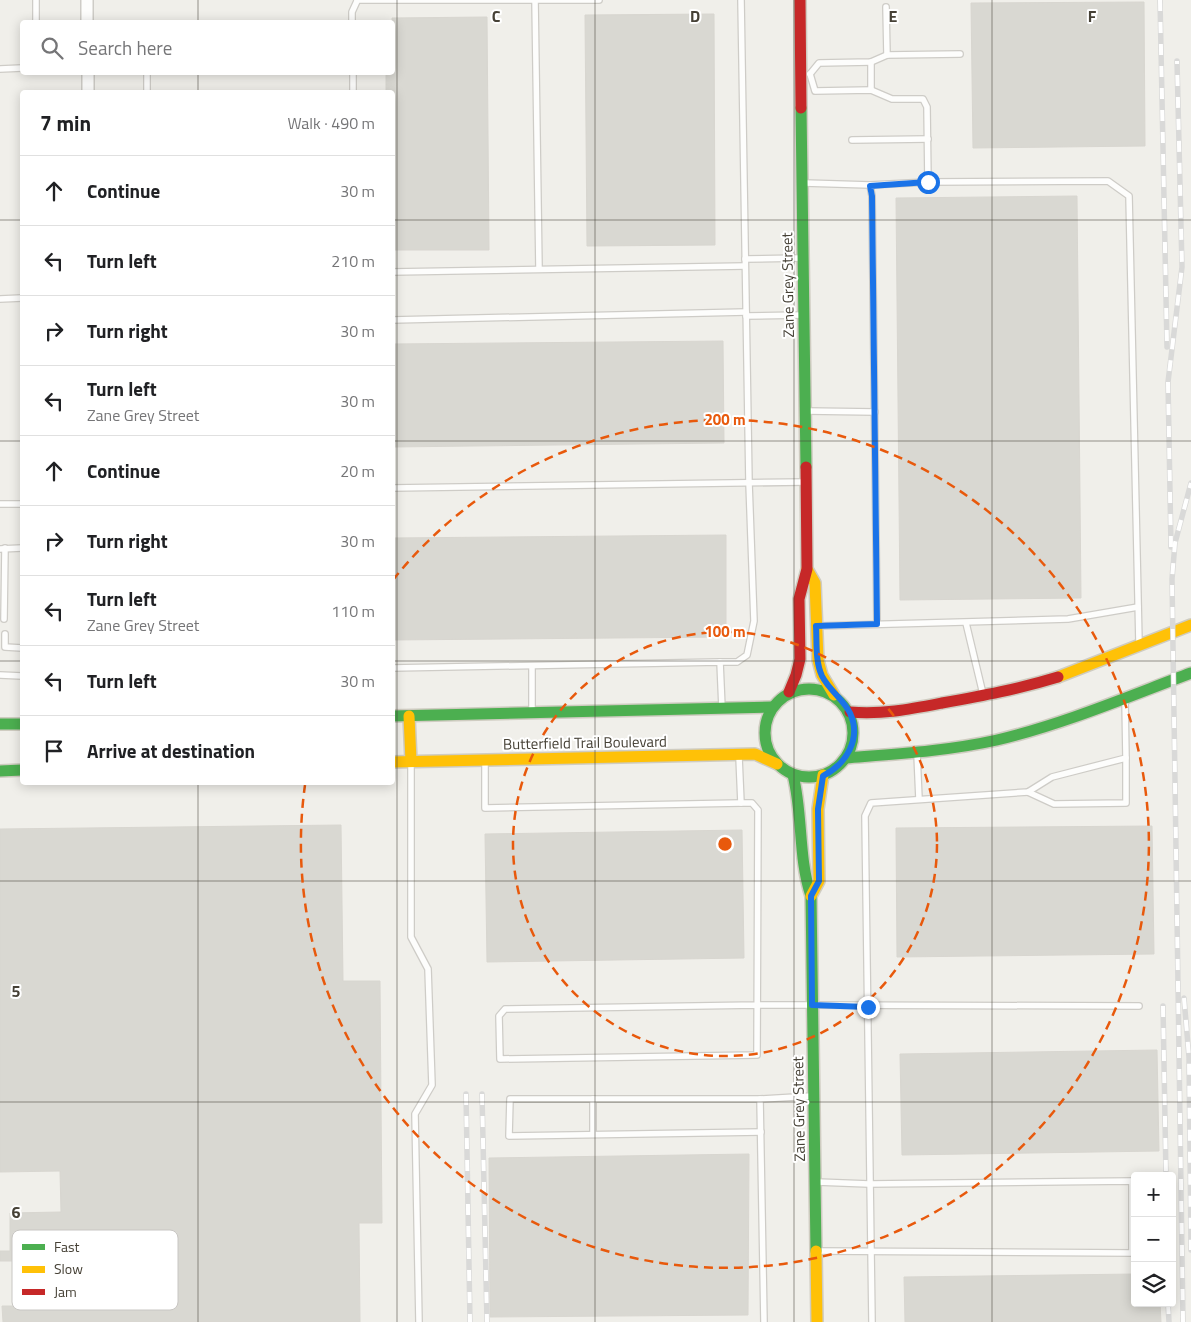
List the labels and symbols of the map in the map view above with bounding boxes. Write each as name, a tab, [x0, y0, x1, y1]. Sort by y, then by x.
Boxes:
text: C	[492, 4, 501, 28]
text: D	[690, 4, 700, 28]
text: E	[889, 4, 898, 28]
text: F	[1088, 4, 1097, 28]
route start	[917, 171, 940, 194]
street label: Zane Grey Street	[775, 231, 800, 338]
text: 200 m	[704, 408, 746, 431]
text: 100 m	[704, 620, 746, 643]
street label: Butterfield Trail Boulevard	[503, 730, 667, 755]
centre of rings	[716, 835, 734, 853]
text: 5	[12, 979, 21, 1003]
route end	[857, 996, 880, 1019]
street label: Zane Grey Street	[786, 1055, 811, 1162]
text: 6	[12, 1200, 21, 1224]
legend	[12, 1230, 178, 1310]
text: Fast	[54, 1236, 79, 1257]
text: Slow	[54, 1258, 83, 1279]
text: Jam	[54, 1281, 77, 1302]

